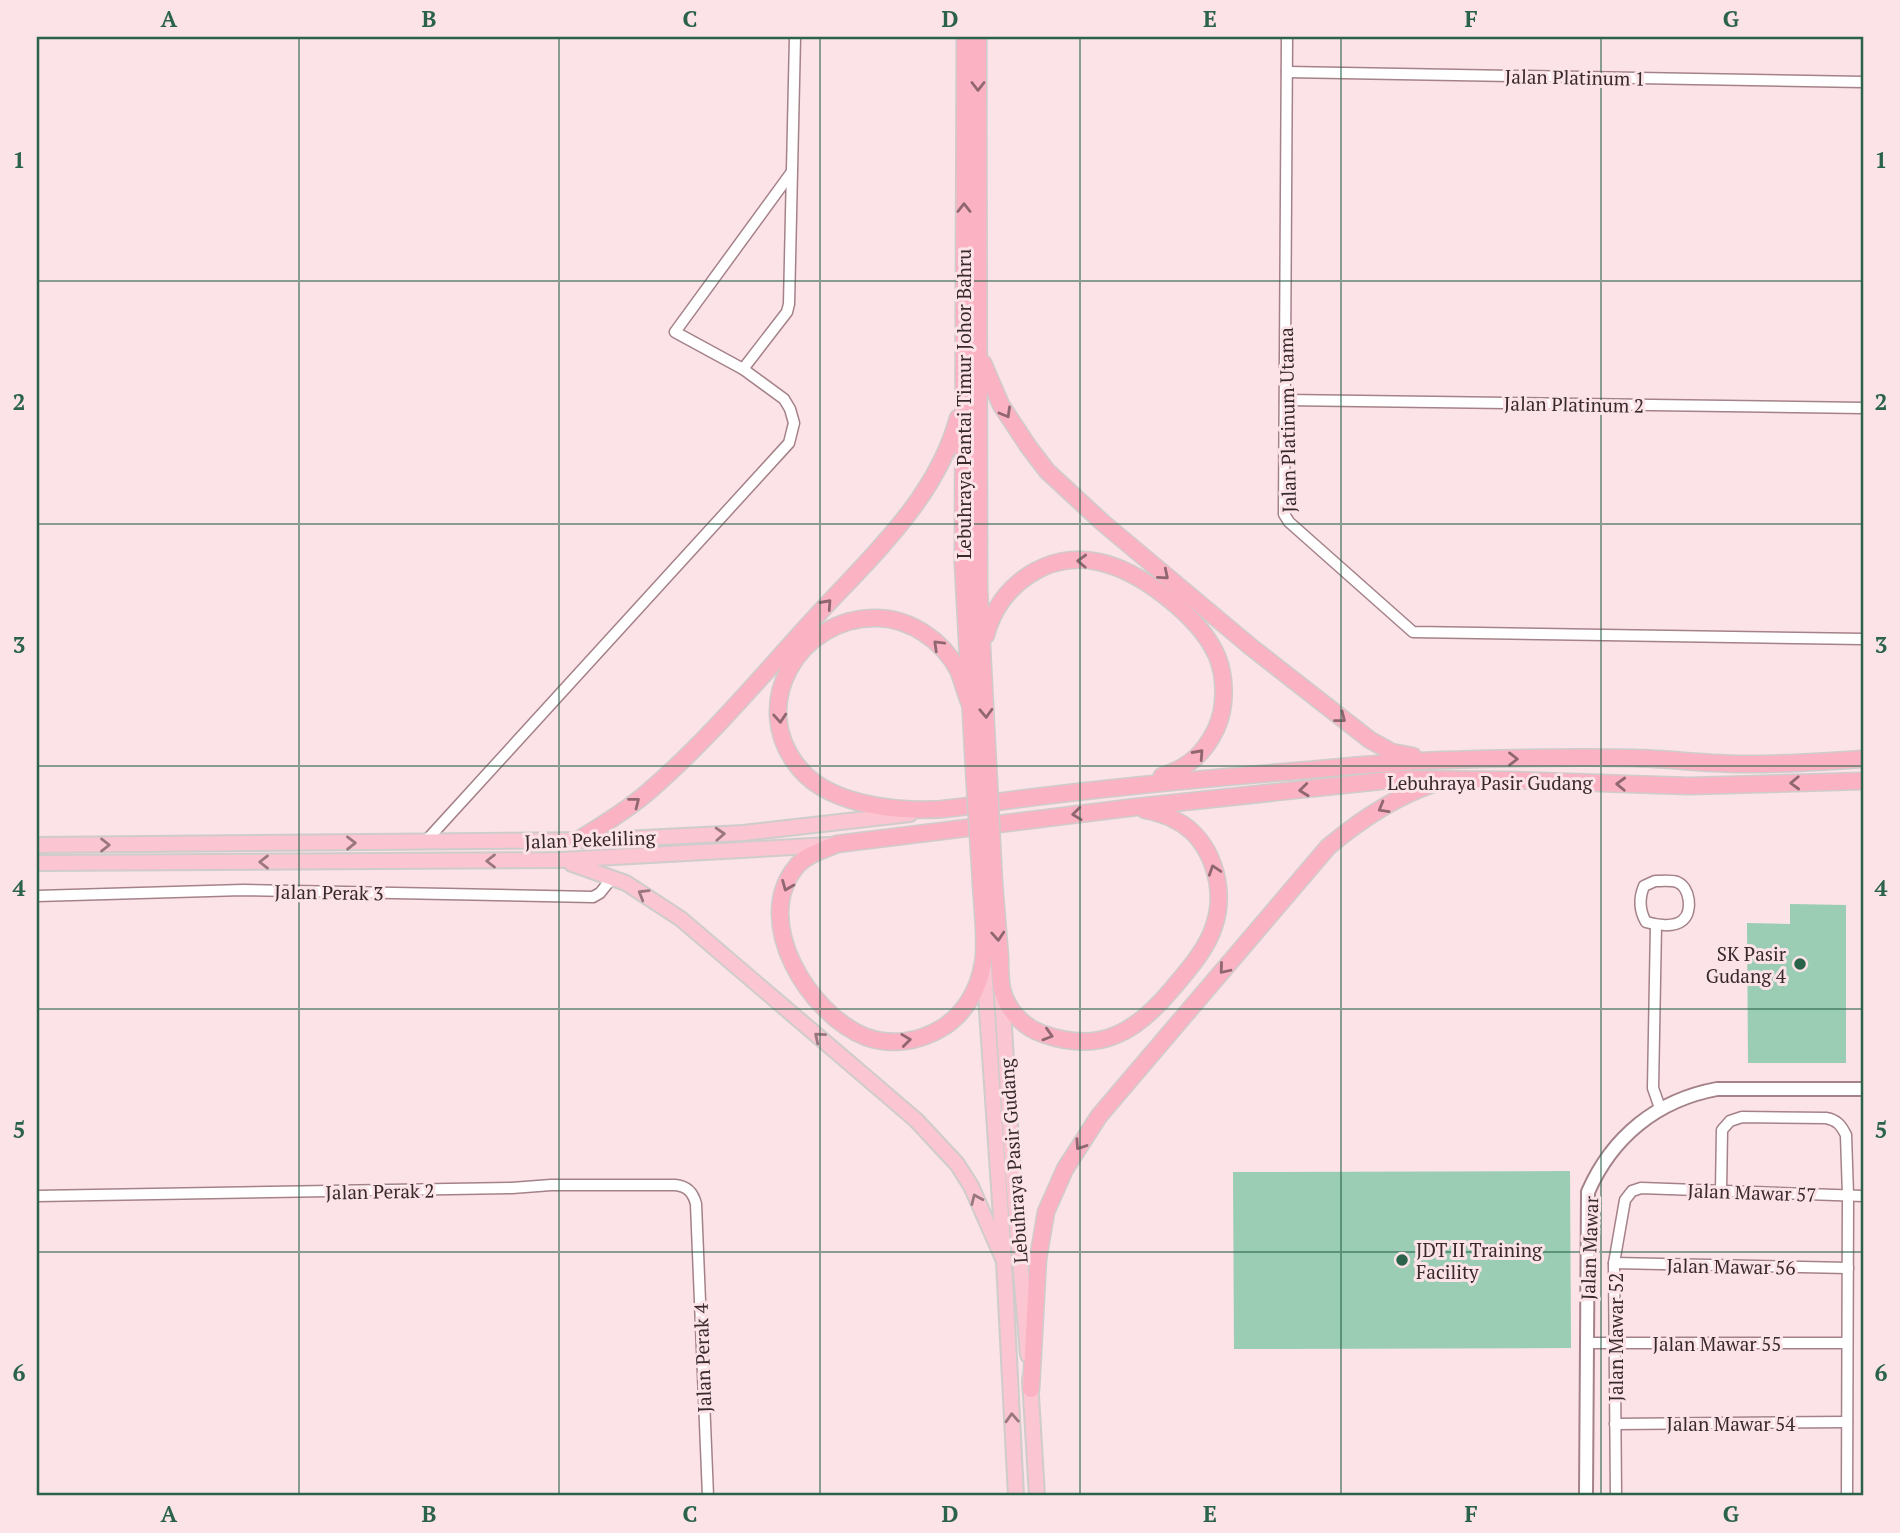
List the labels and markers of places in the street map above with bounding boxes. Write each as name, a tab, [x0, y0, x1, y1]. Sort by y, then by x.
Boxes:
place label: SK Pasir Gudang 4	[1706, 941, 1787, 988]
marker: SK Pasir Gudang 4	[1792, 956, 1808, 972]
place label: JDT II Training Facility	[1416, 1237, 1543, 1284]
marker: JDT II Training Facility	[1394, 1252, 1410, 1268]

